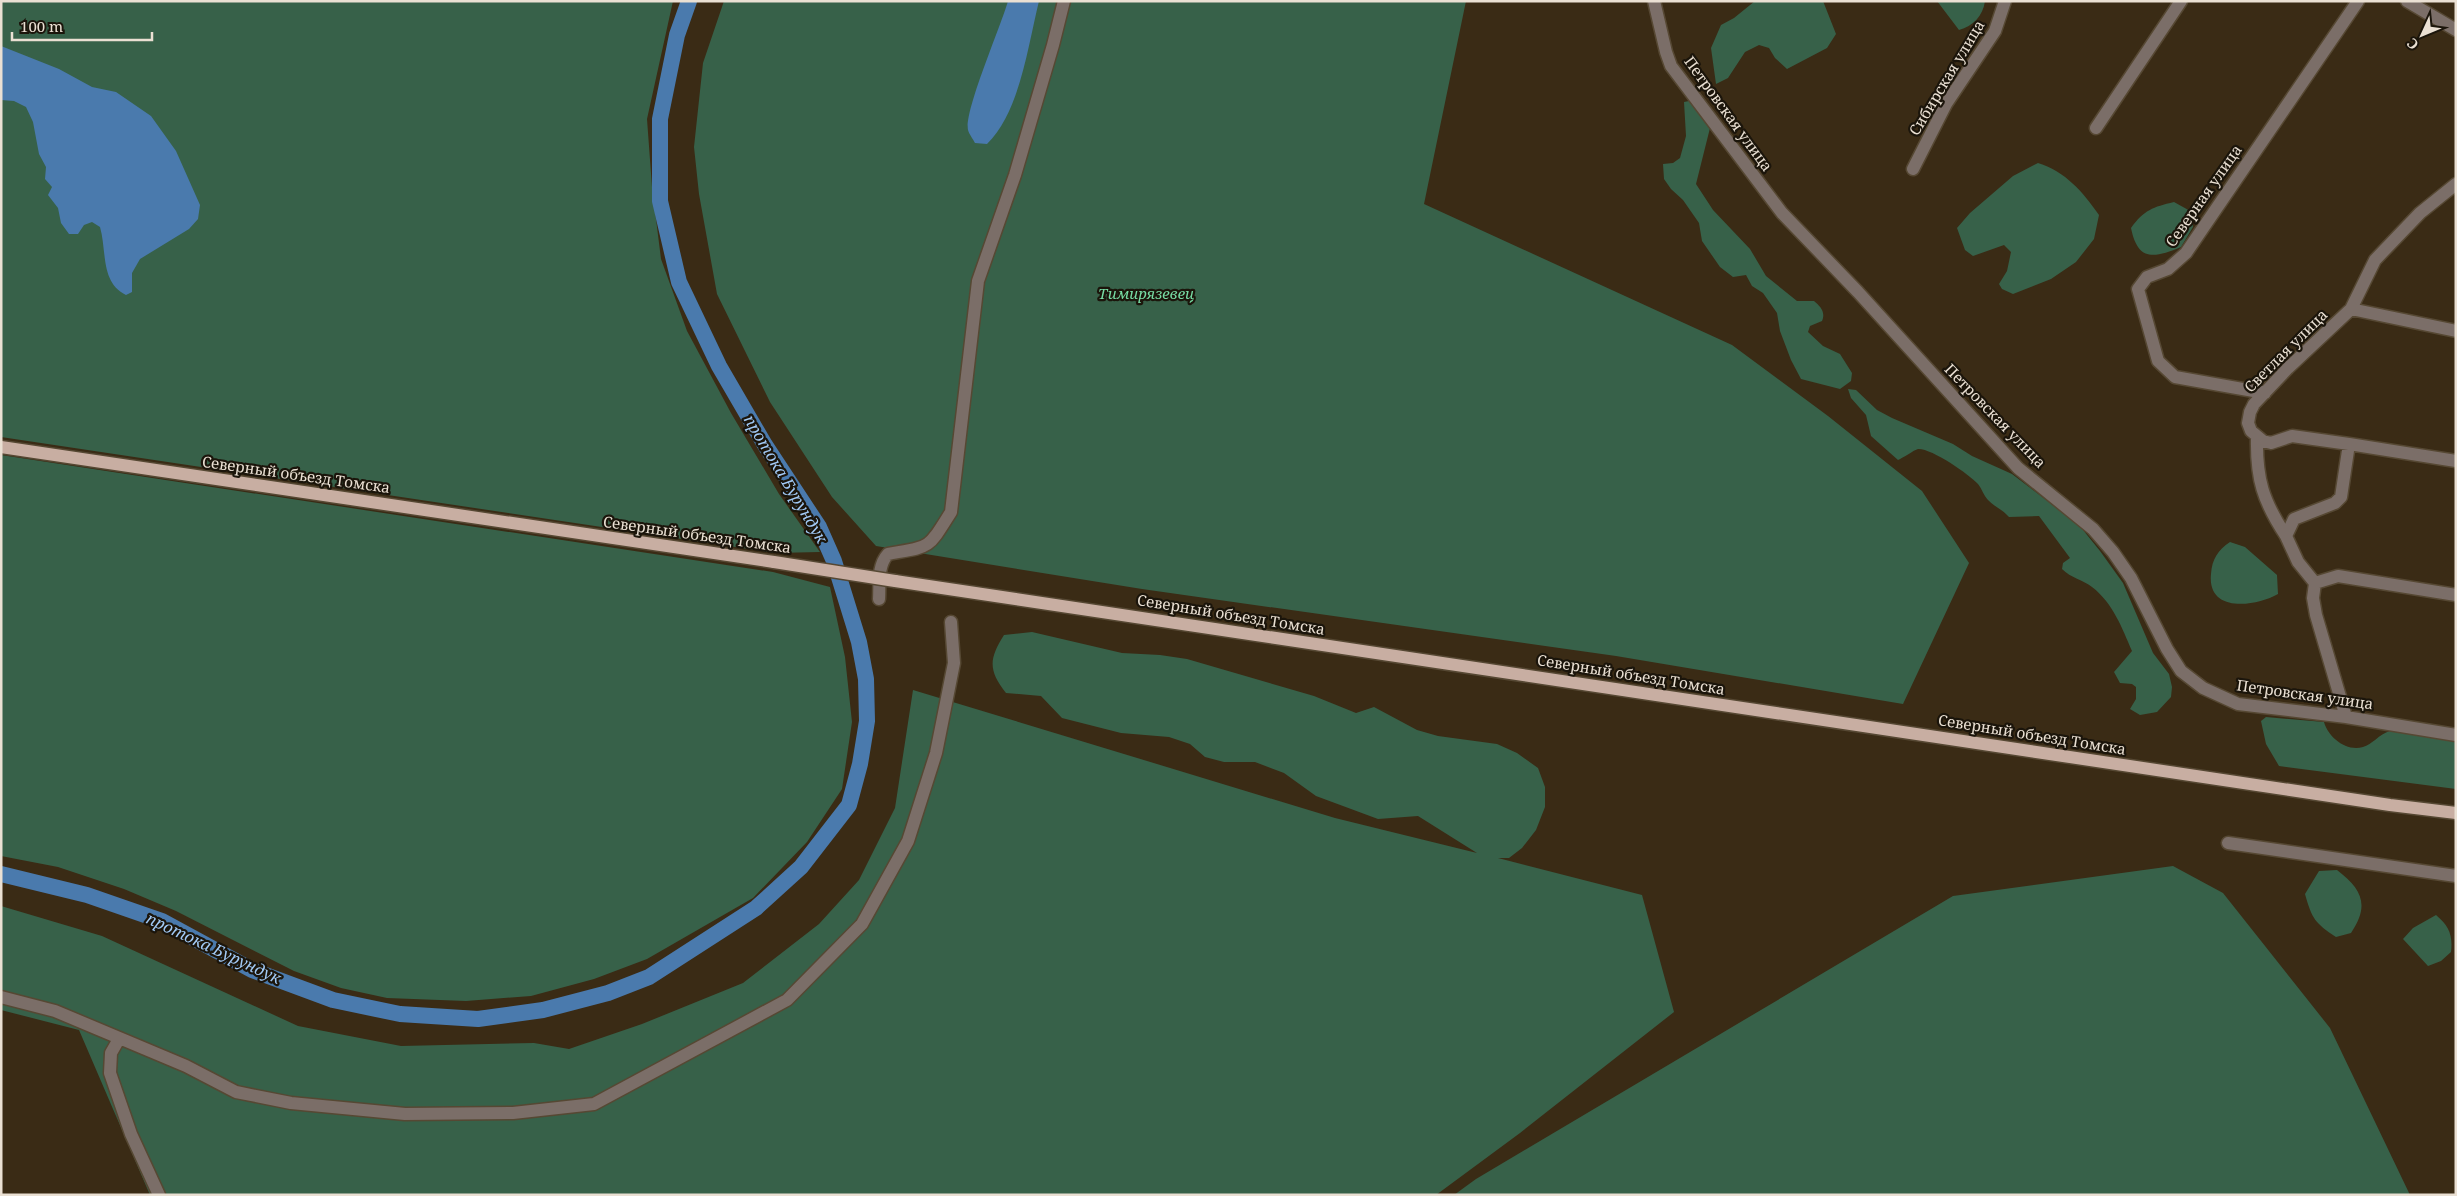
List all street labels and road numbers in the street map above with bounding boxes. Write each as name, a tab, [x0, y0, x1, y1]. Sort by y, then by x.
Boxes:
street label: Сибирская улица	[1904, 16, 1989, 139]
street label: Петровская улица	[1680, 52, 1777, 175]
street label: Северная улица	[2160, 140, 2246, 250]
street label: Светлая улица	[2239, 304, 2331, 396]
street label: Петровская улица	[1941, 359, 2051, 472]
street label: Северный объезд Томска	[201, 451, 391, 497]
street label: Северный объезд Томска	[602, 511, 792, 557]
street label: Северный объезд Томска	[1136, 589, 1326, 639]
street label: Северный объезд Томска	[1536, 649, 1726, 699]
street label: Петровская улица	[2235, 675, 2375, 714]
street label: Северный объезд Томска	[1937, 709, 2127, 759]

